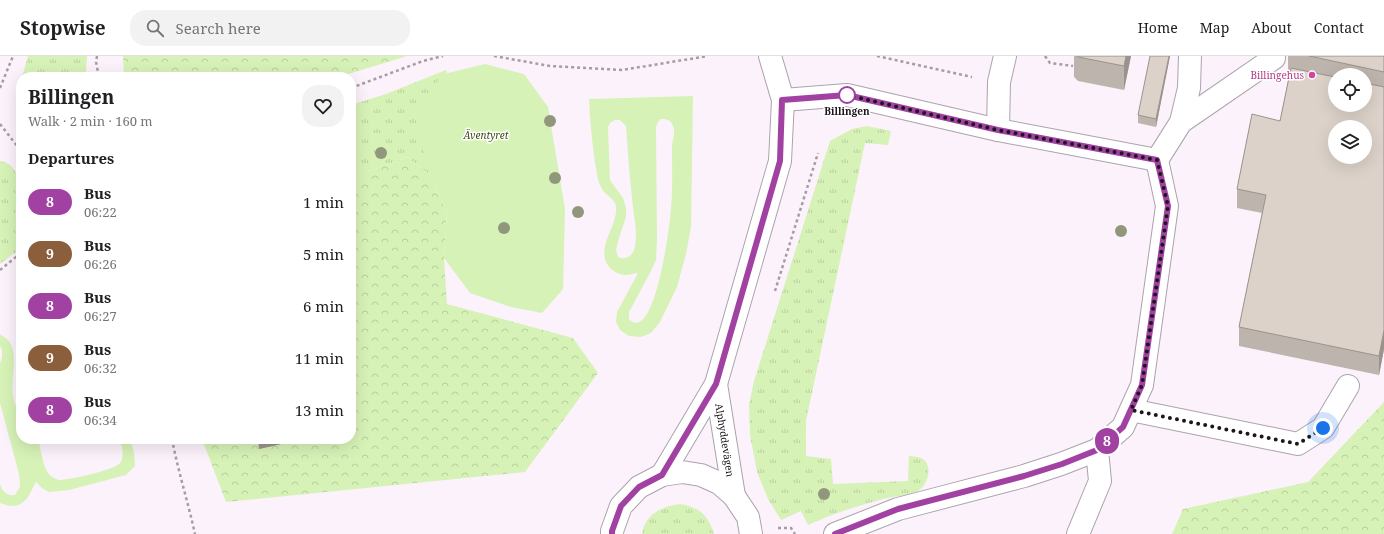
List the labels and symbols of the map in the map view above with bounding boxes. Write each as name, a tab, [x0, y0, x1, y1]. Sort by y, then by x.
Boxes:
place label: Billingehus	[1250, 68, 1304, 82]
marker: Billingehus	[1307, 70, 1317, 80]
marker: Billingen	[838, 86, 856, 104]
place label: Billingen	[824, 104, 870, 118]
park label: Äventyret	[463, 128, 509, 142]
street label: Alphyddevägen	[712, 402, 738, 478]
your location	[1313, 418, 1333, 438]
line badge: 8	[1094, 428, 1120, 454]

